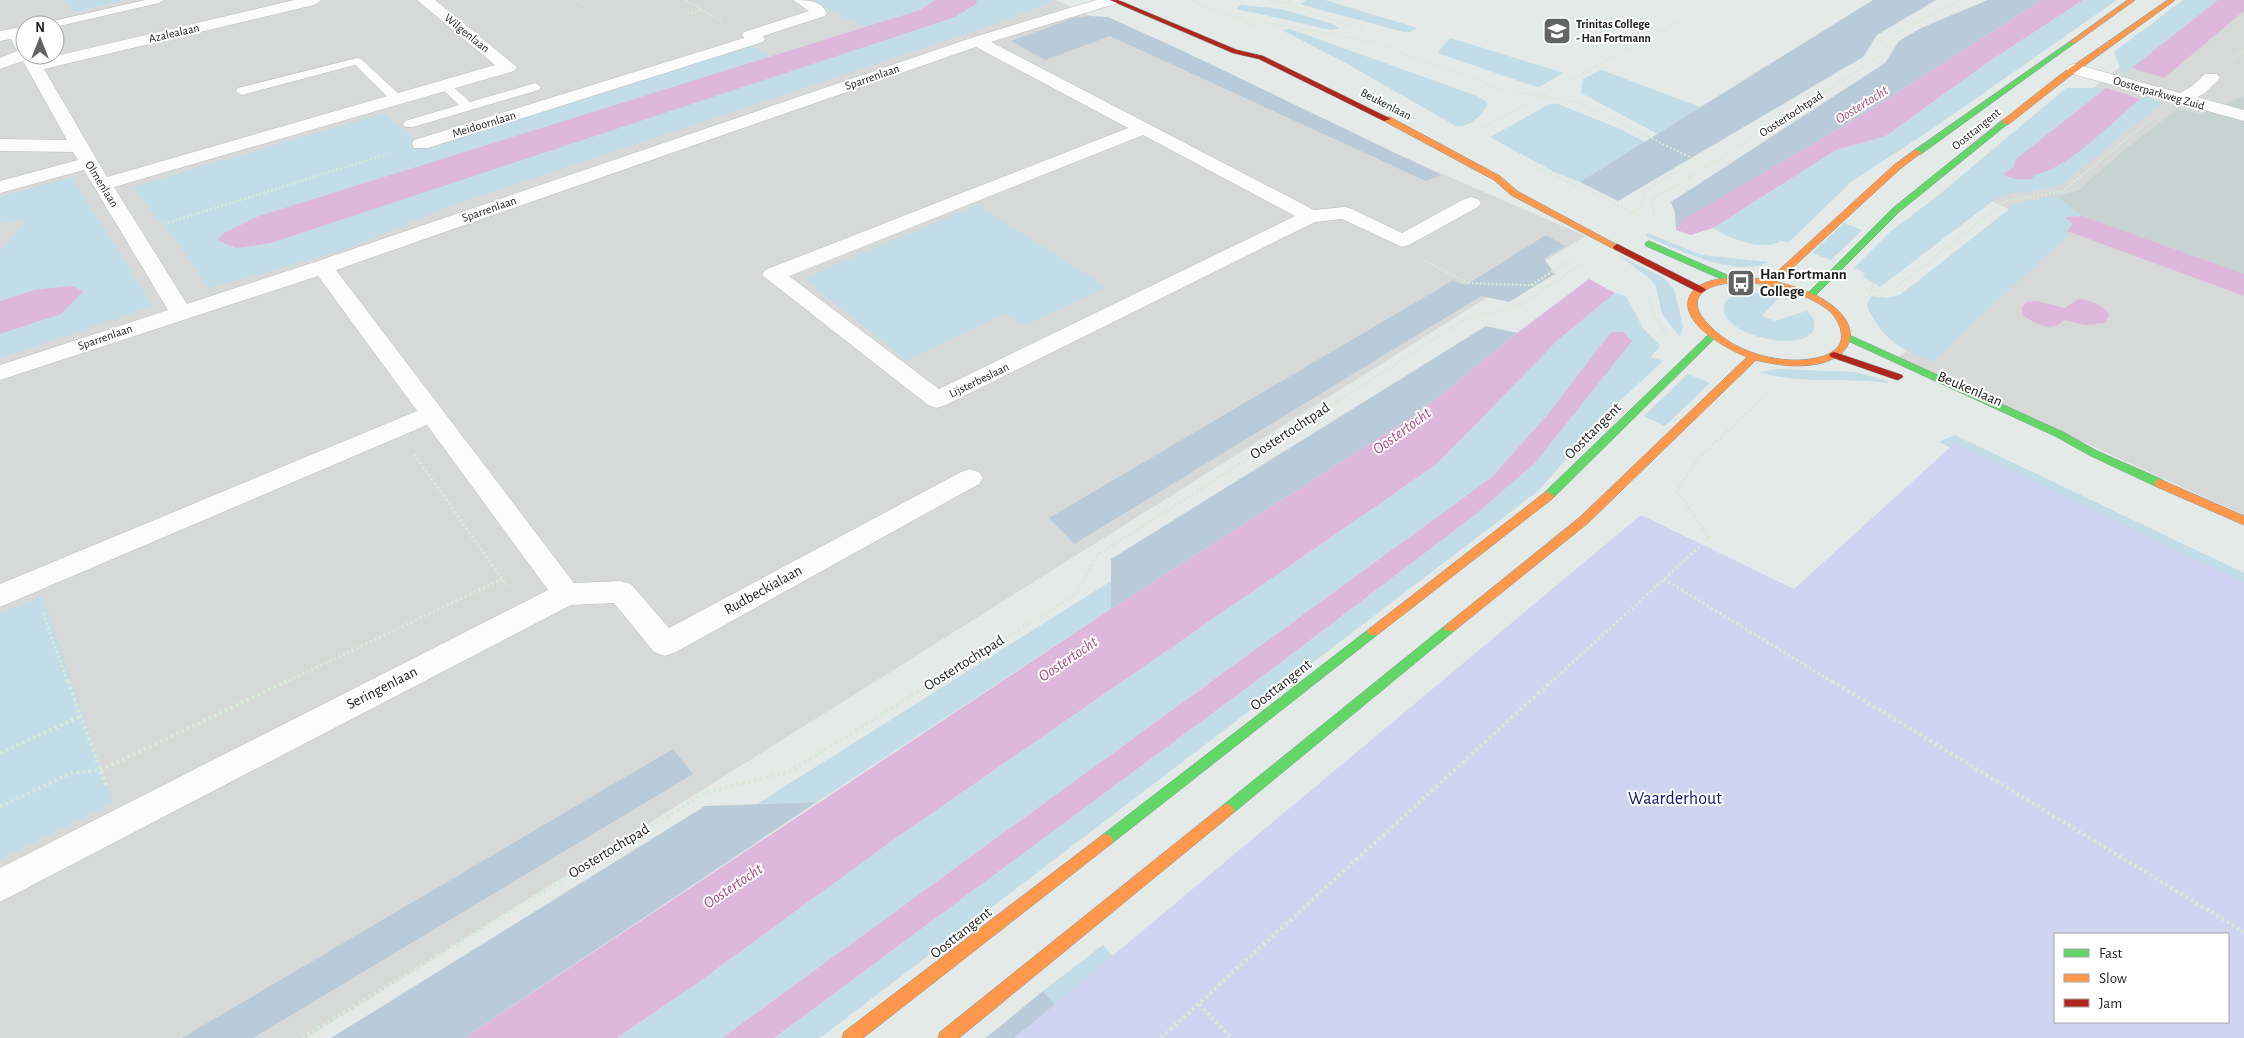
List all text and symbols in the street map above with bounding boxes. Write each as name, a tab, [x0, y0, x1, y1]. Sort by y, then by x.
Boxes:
street label: Wilgenlaan	[442, 11, 492, 55]
north arrow	[15, 15, 65, 65]
school or university icon: Trinitas College - Han Fortmann	[1542, 16, 1572, 46]
place label: Trinitas College - Han Fortmann	[1576, 18, 1651, 44]
text: N	[35, 21, 45, 35]
street label: Azalealaan	[148, 21, 200, 45]
street label: Sparrenlaan	[843, 62, 901, 92]
street label: Oosterparkweg Zuid	[2112, 74, 2206, 112]
water label: Oostertocht	[1833, 83, 1891, 127]
street label: Beukenlaan	[1359, 86, 1413, 122]
street label: Oostertochtpad	[1757, 89, 1825, 139]
street label: Oosttangent	[1949, 106, 2003, 152]
street label: Meidoornlaan	[451, 109, 517, 139]
street label: Olmenlaan	[83, 159, 121, 209]
street label: Sparrenlaan	[460, 194, 518, 224]
place label: Han Fortmann College	[1760, 267, 1847, 299]
bus stop icon: Han Fortmann College	[1726, 268, 1756, 298]
street label: Sparrenlaan	[76, 322, 134, 352]
street label: Lijsterbeslaan	[947, 360, 1011, 401]
street label: Beukenlaan	[1935, 369, 2005, 409]
street label: Oostertochtpad	[1248, 400, 1333, 462]
street label: Oosttangent	[1562, 400, 1624, 462]
water label: Oostertocht	[1370, 404, 1435, 457]
street label: Rudbeckialaan	[722, 562, 804, 618]
street label: Oostertochtpad	[921, 632, 1007, 694]
water label: Oostertocht	[1036, 633, 1101, 685]
street label: Oosttangent	[1248, 656, 1315, 713]
street label: Seringenlaan	[344, 664, 420, 712]
park label: Waarderhout	[1628, 790, 1722, 808]
street label: Oostertochtpad	[566, 821, 652, 881]
water label: Oostertocht	[701, 860, 766, 912]
street label: Oosttangent	[928, 904, 995, 961]
legend	[2054, 933, 2229, 1023]
text: Fast	[2099, 946, 2123, 961]
text: Slow	[2099, 971, 2127, 986]
text: Jam	[2099, 996, 2122, 1011]

